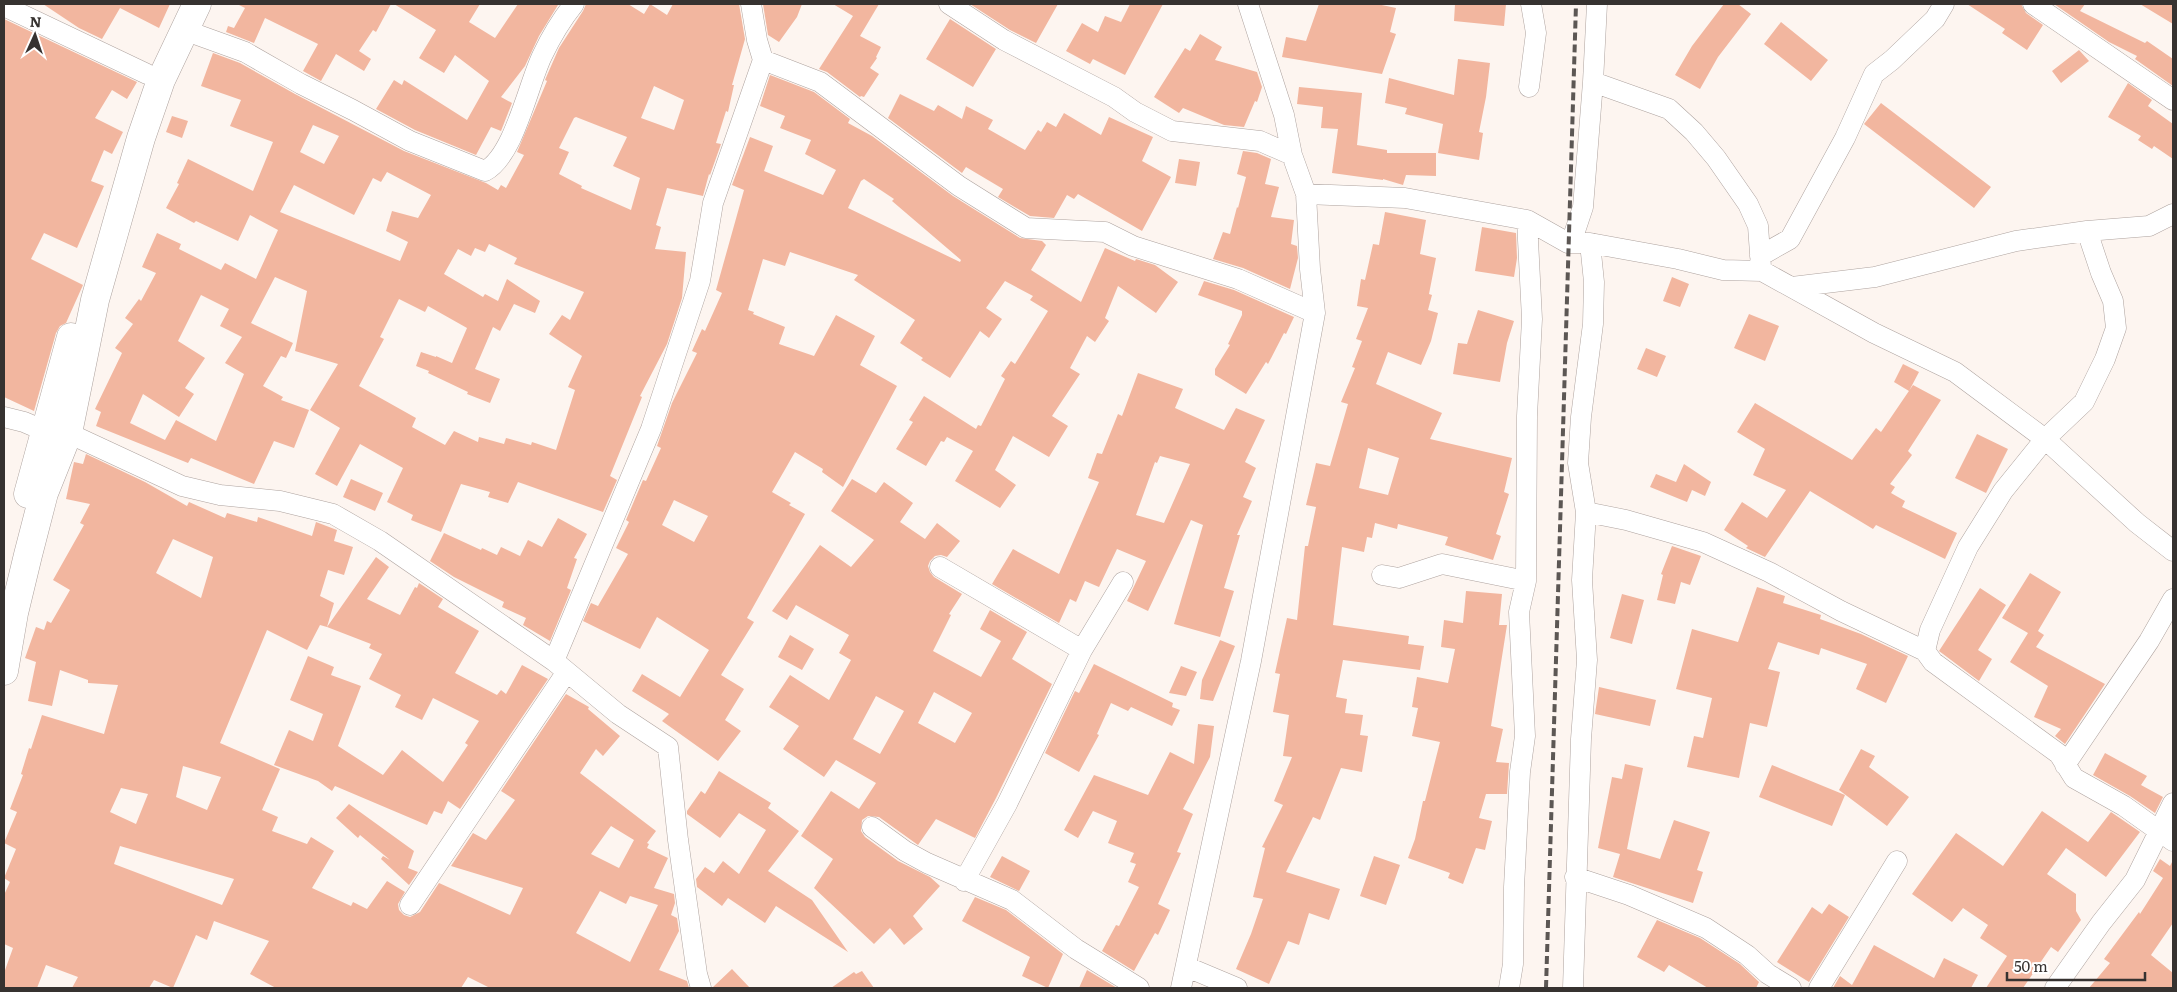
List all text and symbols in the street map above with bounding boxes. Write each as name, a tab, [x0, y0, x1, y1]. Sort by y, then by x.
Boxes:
north arrow	[10, 10, 60, 60]
text: N	[29, 11, 42, 31]
scale bar	[2007, 950, 2144, 982]
text: 50 m	[2014, 954, 2048, 977]

